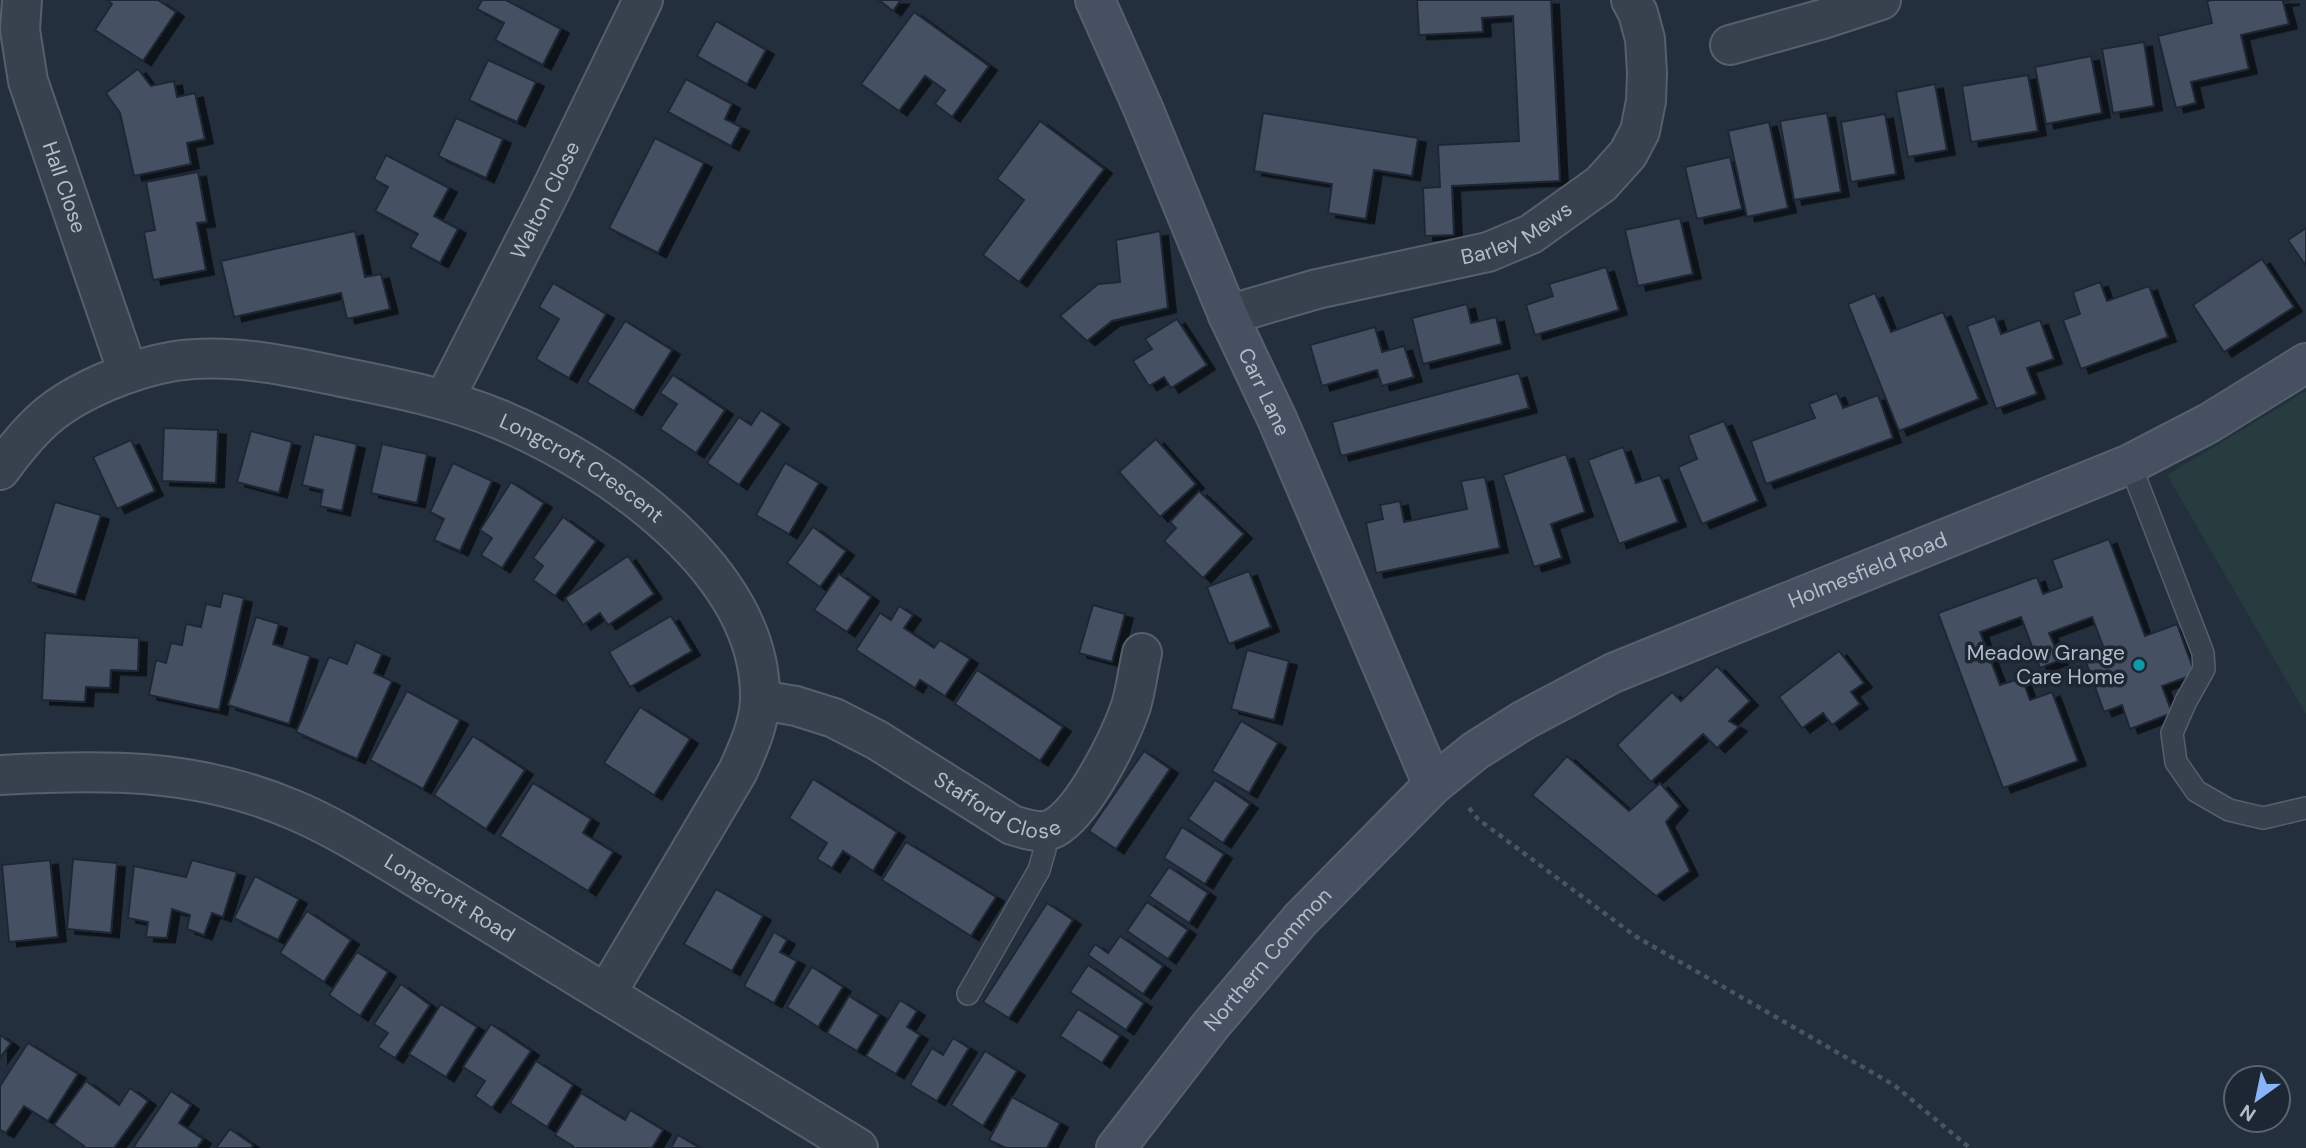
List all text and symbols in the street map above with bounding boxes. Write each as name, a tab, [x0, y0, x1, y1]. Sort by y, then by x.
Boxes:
street label: Walton Close	[504, 137, 586, 264]
street label: Hall Close	[36, 138, 93, 237]
street label: Barley Mews	[1458, 195, 1578, 271]
street label: Carr Lane	[1232, 343, 1297, 440]
street label: Longcroft Crescent	[495, 407, 670, 529]
street label: Holmesfield Road	[1784, 525, 1951, 615]
place label: Meadow Grange Care Home	[1967, 639, 2125, 691]
marker: Meadow Grange Care Home	[2131, 657, 2147, 673]
street label: Stafford Close	[929, 765, 1066, 846]
street label: Longcroft Road	[379, 848, 520, 949]
street label: Northern Common	[1197, 882, 1338, 1037]
north arrow	[2222, 1064, 2292, 1134]
text: N	[2235, 1099, 2261, 1127]

